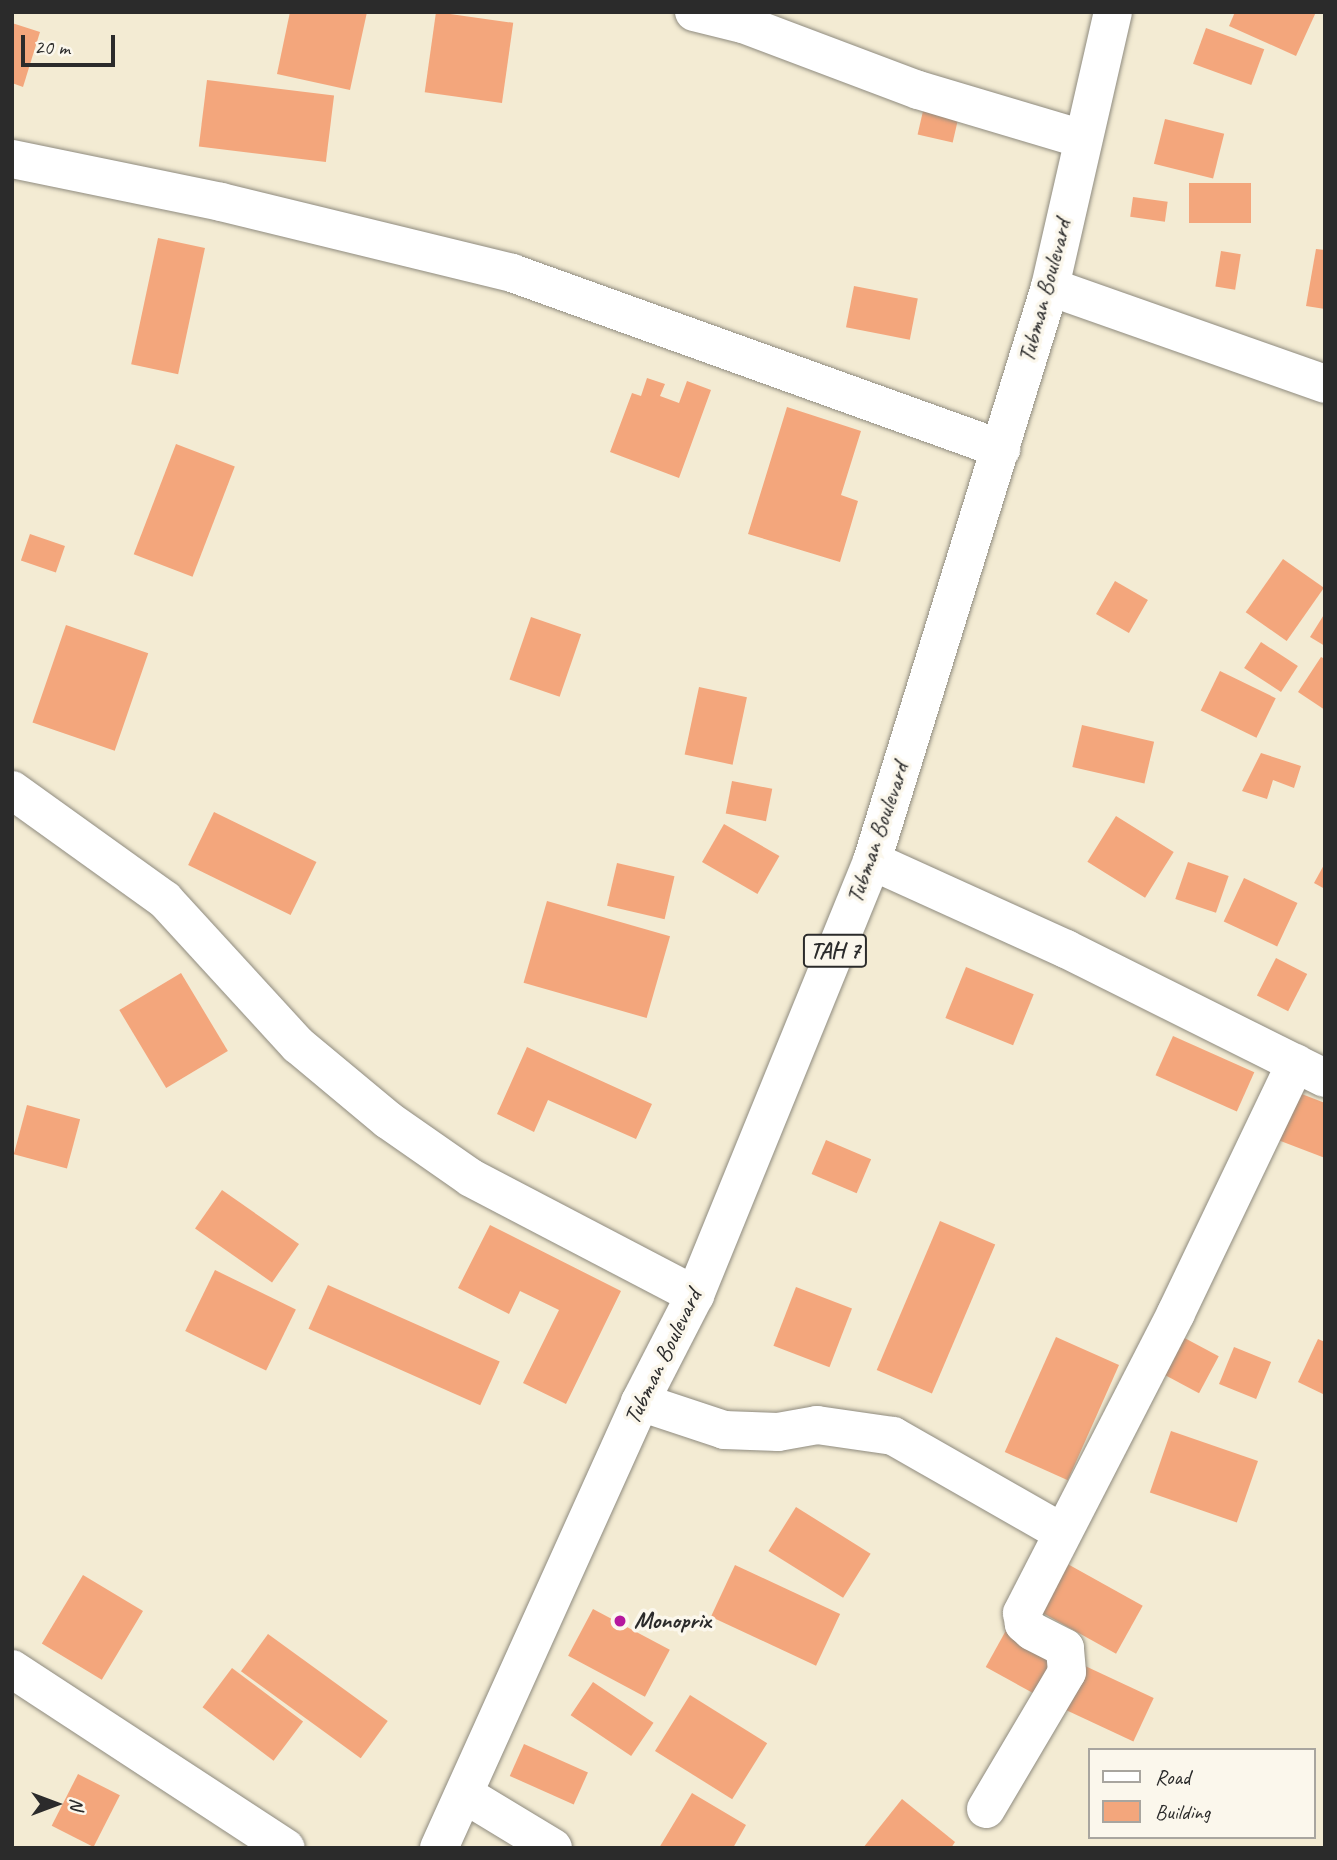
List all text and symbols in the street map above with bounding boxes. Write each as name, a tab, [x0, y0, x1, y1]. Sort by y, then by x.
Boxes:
scale bar	[24, 21, 119, 65]
text: 20 m	[34, 34, 70, 60]
street label: Tubman Boulevard	[1012, 216, 1078, 366]
street label: Tubman Boulevard	[840, 759, 916, 907]
road number: TAH 7	[802, 932, 868, 970]
street label: Tubman Boulevard	[618, 1285, 708, 1429]
place label: Monoprix	[634, 1607, 711, 1635]
marker: Monoprix	[612, 1613, 628, 1629]
legend	[1088, 1748, 1316, 1839]
text: Road	[1155, 1764, 1190, 1790]
north arrow	[21, 1769, 91, 1839]
text: N	[65, 1798, 89, 1810]
text: Building	[1155, 1799, 1210, 1825]

